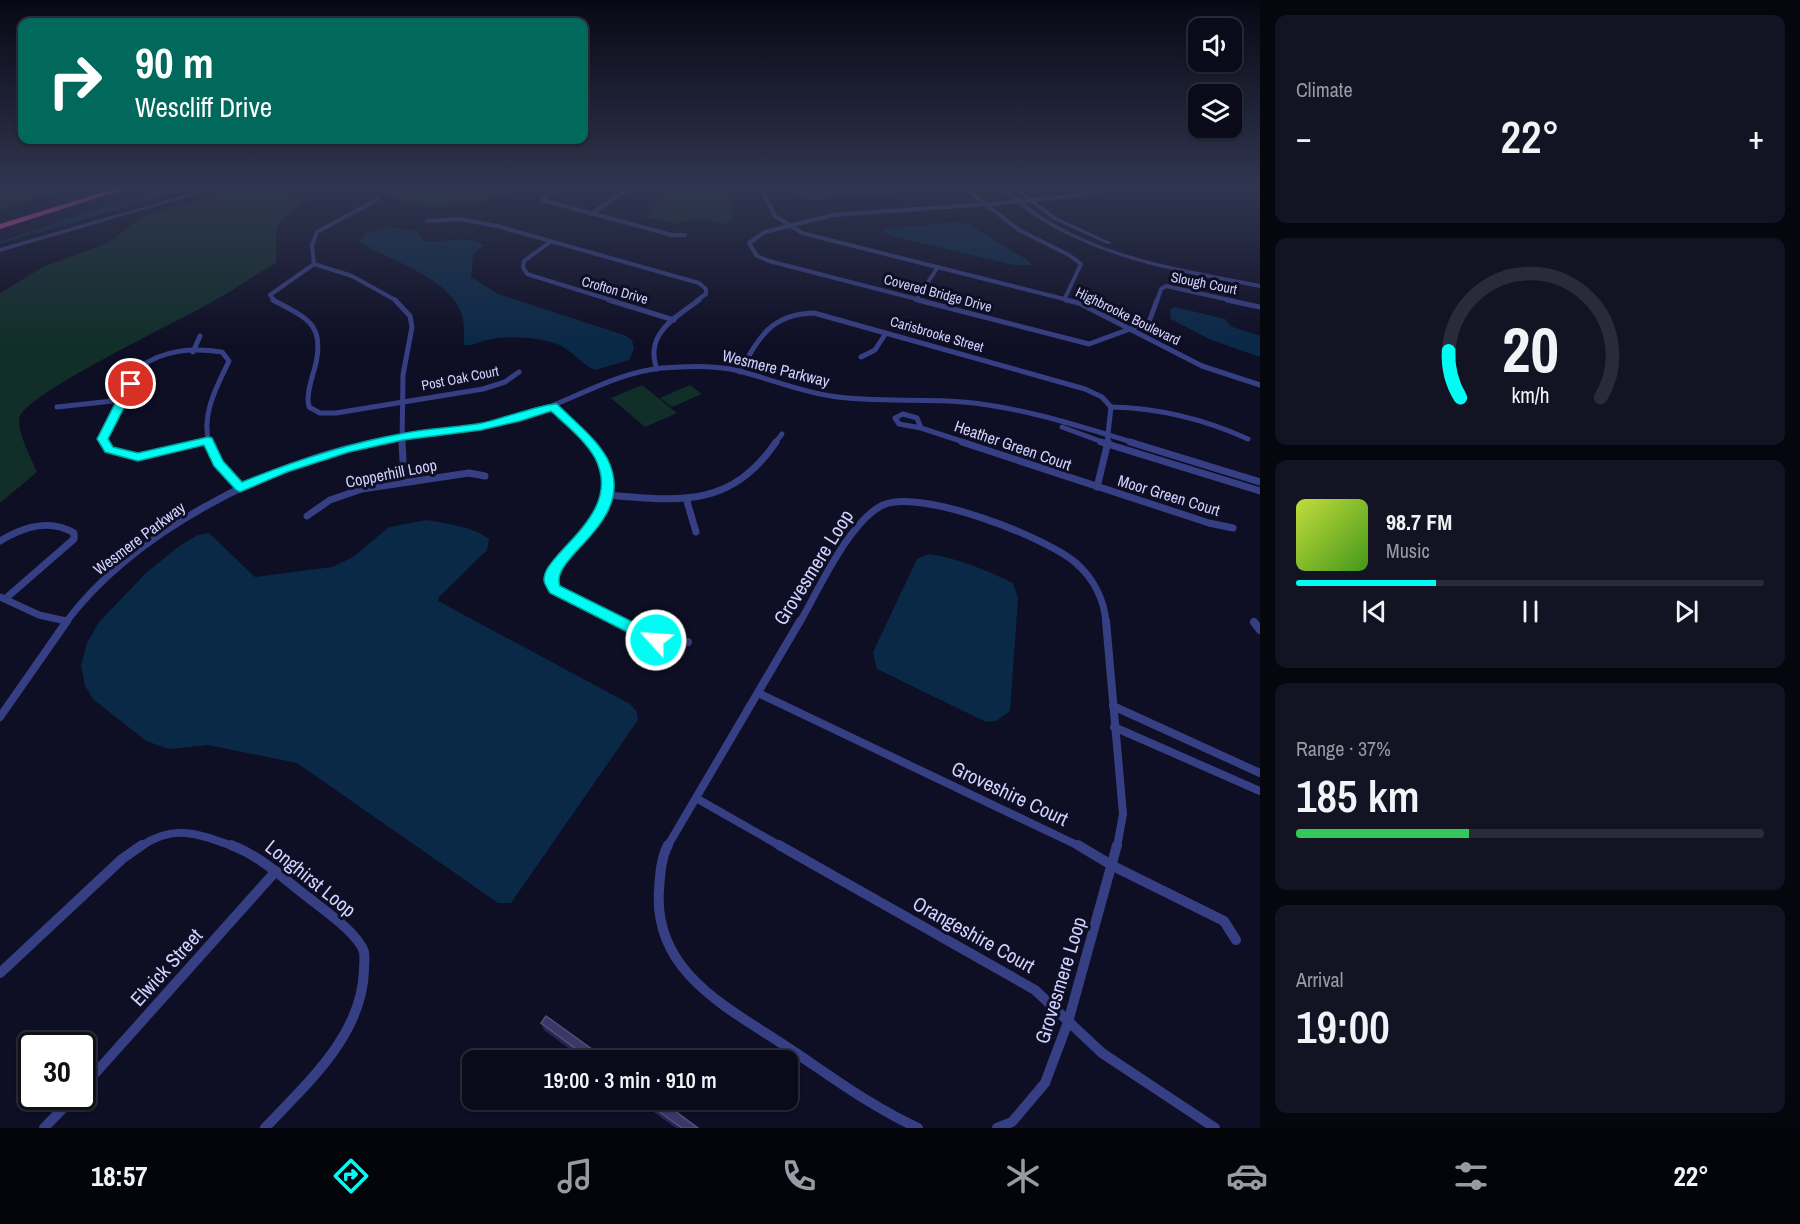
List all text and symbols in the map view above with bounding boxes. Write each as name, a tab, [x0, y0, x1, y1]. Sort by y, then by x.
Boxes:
map controls	[1188, 18, 1242, 138]
button: sound	[1188, 18, 1242, 72]
text: 90 m	[135, 35, 214, 91]
icon: right	[36, 42, 114, 120]
text: Climate	[1296, 76, 1353, 103]
button: layers	[1188, 84, 1242, 138]
text: Wescliff Drive	[135, 89, 272, 125]
text: 22°	[1500, 106, 1560, 167]
text: −	[1296, 115, 1312, 159]
text: +	[1748, 115, 1764, 159]
street label: Slough Court	[1169, 268, 1239, 298]
street label: Covered Bridge Drive	[882, 270, 994, 316]
street label: Crofton Drive	[580, 272, 650, 308]
street label: Highbrooke Boulevard	[1073, 283, 1183, 349]
text: 20	[1502, 308, 1558, 392]
street label: Carisbrooke Street	[888, 312, 986, 356]
street label: Wesmere Parkway	[720, 344, 832, 392]
pin	[105, 358, 156, 409]
street label: Post Oak Court	[420, 362, 500, 394]
icon: arrive	[114, 367, 147, 400]
text: km/h	[1511, 382, 1549, 411]
street label: Heather Green Court	[951, 415, 1075, 475]
street label: Copperhill Loop	[343, 453, 439, 493]
street label: Moor Green Court	[1115, 469, 1223, 521]
street label: Wesmere Parkway	[89, 496, 190, 580]
street label: Grovesmere Loop	[767, 504, 859, 630]
text: 98.7 FM	[1386, 507, 1452, 537]
text: Music	[1386, 537, 1430, 564]
icon: previous	[1358, 595, 1391, 628]
icon: pause	[1514, 595, 1547, 628]
icon: next	[1670, 595, 1703, 628]
position arrow	[624, 608, 688, 672]
text: Range · 37%	[1296, 735, 1391, 762]
street label: Groveshire Court	[947, 754, 1073, 832]
text: 185 km	[1296, 765, 1420, 826]
street label: Longhirst Loop	[260, 833, 362, 923]
street label: Orangeshire Court	[908, 889, 1040, 979]
street label: Grovesmere Loop	[1028, 913, 1092, 1047]
street label: Elwick Street	[124, 922, 208, 1012]
text: Arrival	[1296, 966, 1343, 993]
text: 19:00	[1296, 996, 1390, 1057]
speed limit sign: 30	[18, 1032, 96, 1110]
text: 19:00 · 3 min · 910 m	[543, 1065, 717, 1095]
icon: directions	[330, 1155, 372, 1197]
icon: music	[554, 1155, 596, 1197]
icon: phone	[778, 1155, 820, 1197]
icon: climate	[1002, 1155, 1044, 1197]
icon: car	[1226, 1155, 1268, 1197]
icon: filters	[1450, 1155, 1492, 1197]
text: 18:57	[91, 1158, 148, 1194]
text: 22°	[1674, 1158, 1709, 1194]

